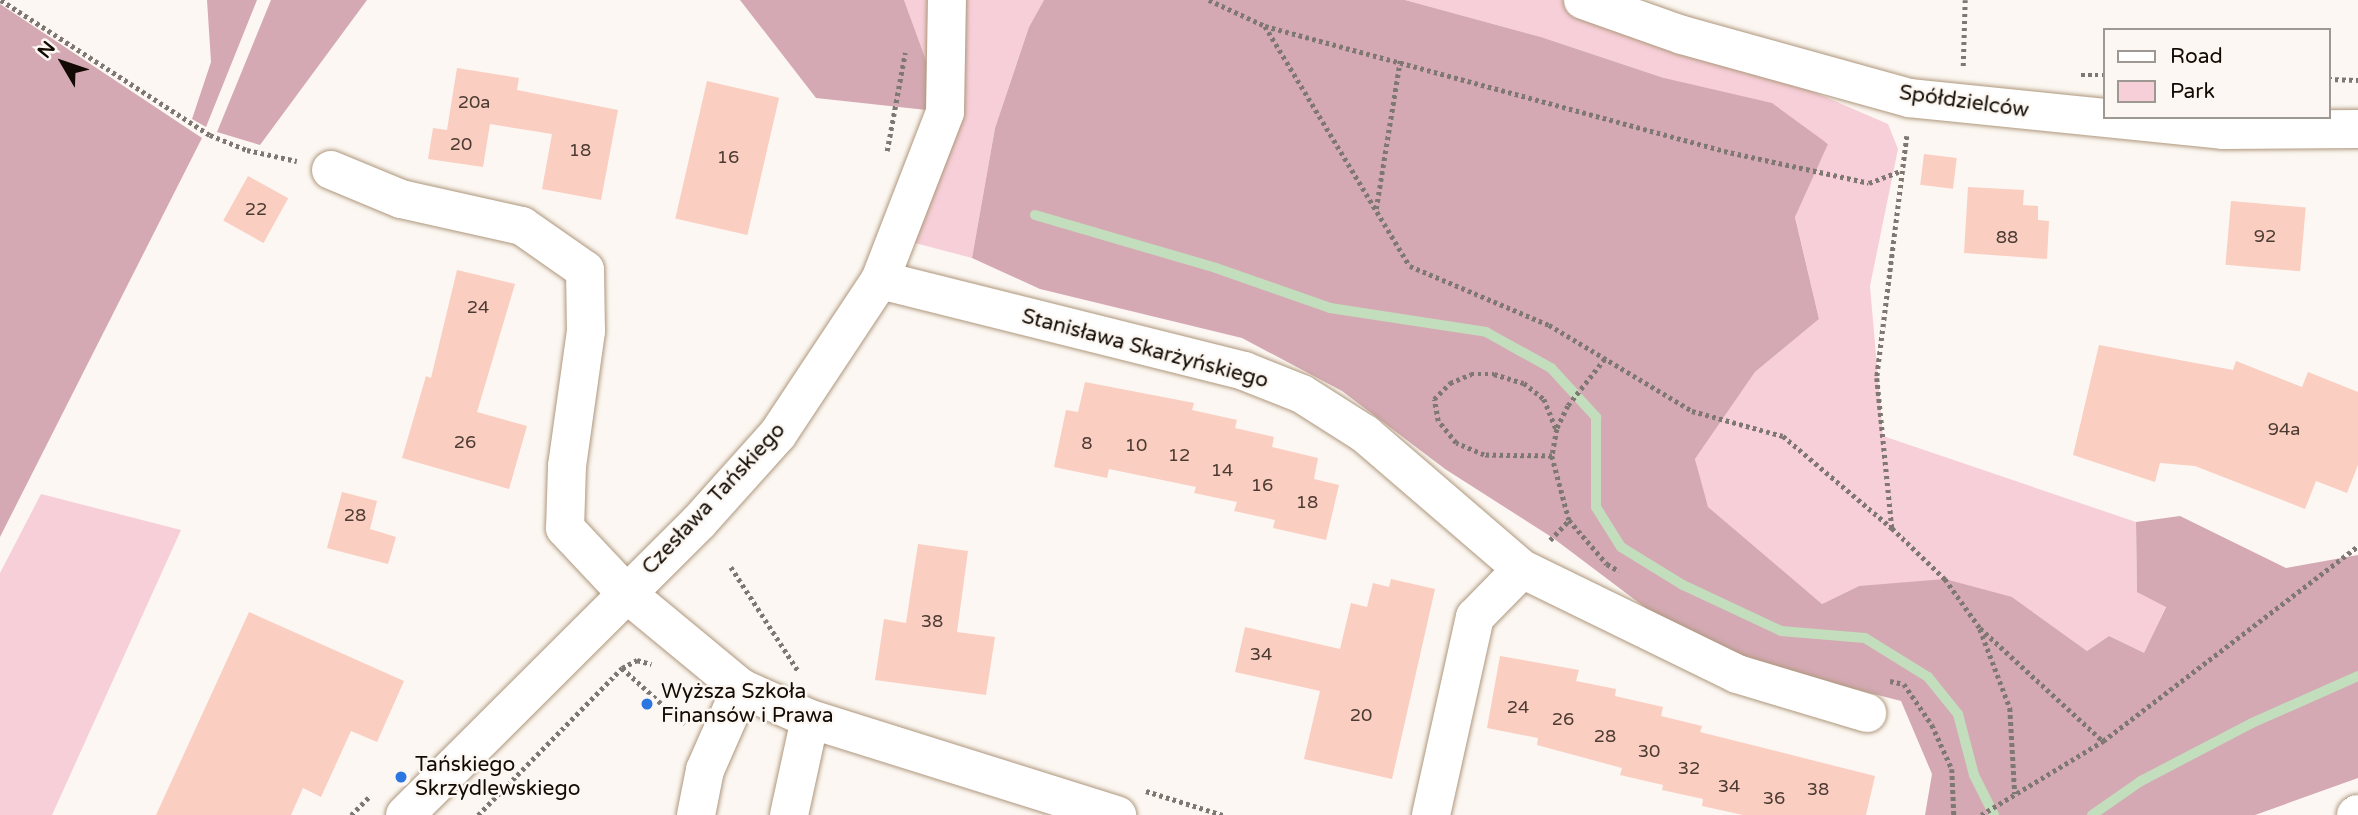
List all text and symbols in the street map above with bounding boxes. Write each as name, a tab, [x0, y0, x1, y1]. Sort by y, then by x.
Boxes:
north arrow	[28, 28, 98, 98]
legend	[2102, 28, 2330, 119]
text: N	[33, 37, 60, 63]
text: Road	[2170, 44, 2223, 69]
text: Park	[2170, 79, 2215, 104]
street label: Spółdzielców	[1898, 80, 2030, 124]
house number: 20a	[458, 91, 490, 113]
house number: 20	[450, 133, 472, 155]
house number: 18	[569, 139, 591, 161]
house number: 16	[717, 146, 739, 168]
house number: 22	[245, 198, 267, 220]
house number: 92	[2254, 225, 2276, 247]
house number: 88	[1996, 226, 2018, 248]
house number: 24	[467, 296, 489, 318]
street label: Stanisława Skarżyńskiego	[1019, 304, 1271, 394]
street label: Czesława Tańskiego	[637, 418, 791, 580]
house number: 94a	[2268, 418, 2300, 440]
house number: 26	[454, 431, 476, 453]
house number: 8	[1081, 432, 1093, 454]
house number: 10	[1125, 434, 1147, 456]
house number: 12	[1168, 444, 1190, 466]
house number: 14	[1211, 459, 1233, 481]
house number: 16	[1251, 474, 1273, 496]
house number: 18	[1296, 491, 1318, 513]
house number: 28	[344, 504, 366, 526]
house number: 38	[921, 610, 943, 632]
house number: 34	[1250, 643, 1272, 665]
place label: Wyższa Szkoła Finansów i Prawa	[661, 679, 834, 729]
marker: Wyższa Szkoła Finansów i Prawa	[639, 696, 655, 712]
house number: 24	[1507, 696, 1529, 718]
house number: 20	[1350, 704, 1372, 726]
house number: 26	[1552, 708, 1574, 730]
house number: 28	[1594, 725, 1616, 747]
house number: 30	[1638, 740, 1660, 762]
place label: Tańskiego Skrzydlewskiego	[415, 752, 580, 802]
house number: 32	[1678, 757, 1700, 779]
marker: Tańskiego Skrzydlewskiego	[393, 769, 409, 785]
house number: 34	[1718, 775, 1740, 797]
house number: 38	[1807, 778, 1829, 800]
house number: 36	[1763, 787, 1785, 809]

